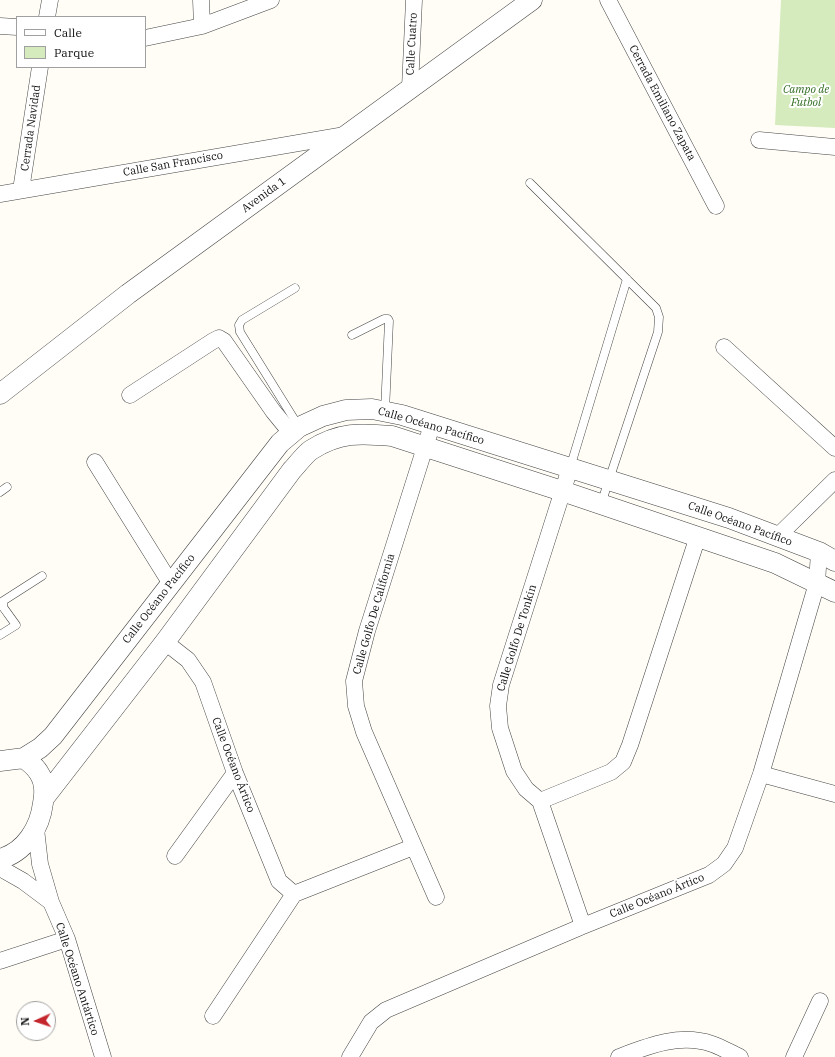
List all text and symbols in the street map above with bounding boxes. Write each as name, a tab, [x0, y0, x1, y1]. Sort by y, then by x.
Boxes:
street label: Calle Cuatro	[404, 12, 420, 76]
legend	[16, 16, 146, 68]
text: Calle	[54, 25, 82, 40]
street label: Cerrada Emiliano Zapata	[626, 43, 698, 163]
text: Parque	[54, 45, 94, 60]
park label: Campo de Futbol	[783, 83, 829, 109]
street label: Cerrada Navidad	[18, 84, 44, 172]
street label: Calle San Francisco	[122, 149, 224, 179]
street label: Avenida 1	[239, 175, 289, 215]
street label: Calle Océano Pacífico	[376, 405, 486, 447]
street label: Calle Océano Pacífico	[686, 499, 794, 549]
street label: Calle Océano Pacífico	[120, 552, 198, 646]
street label: Calle Golfo De California	[350, 552, 398, 676]
street label: Calle Golfo De Tonkin	[494, 583, 540, 693]
street label: Calle Océano Ártico	[209, 716, 257, 814]
street label: Calle Océano Ártico	[608, 871, 706, 921]
street label: Calle Océano Antártico	[53, 921, 101, 1037]
north arrow	[16, 1001, 56, 1041]
text: N	[18, 1017, 32, 1026]

